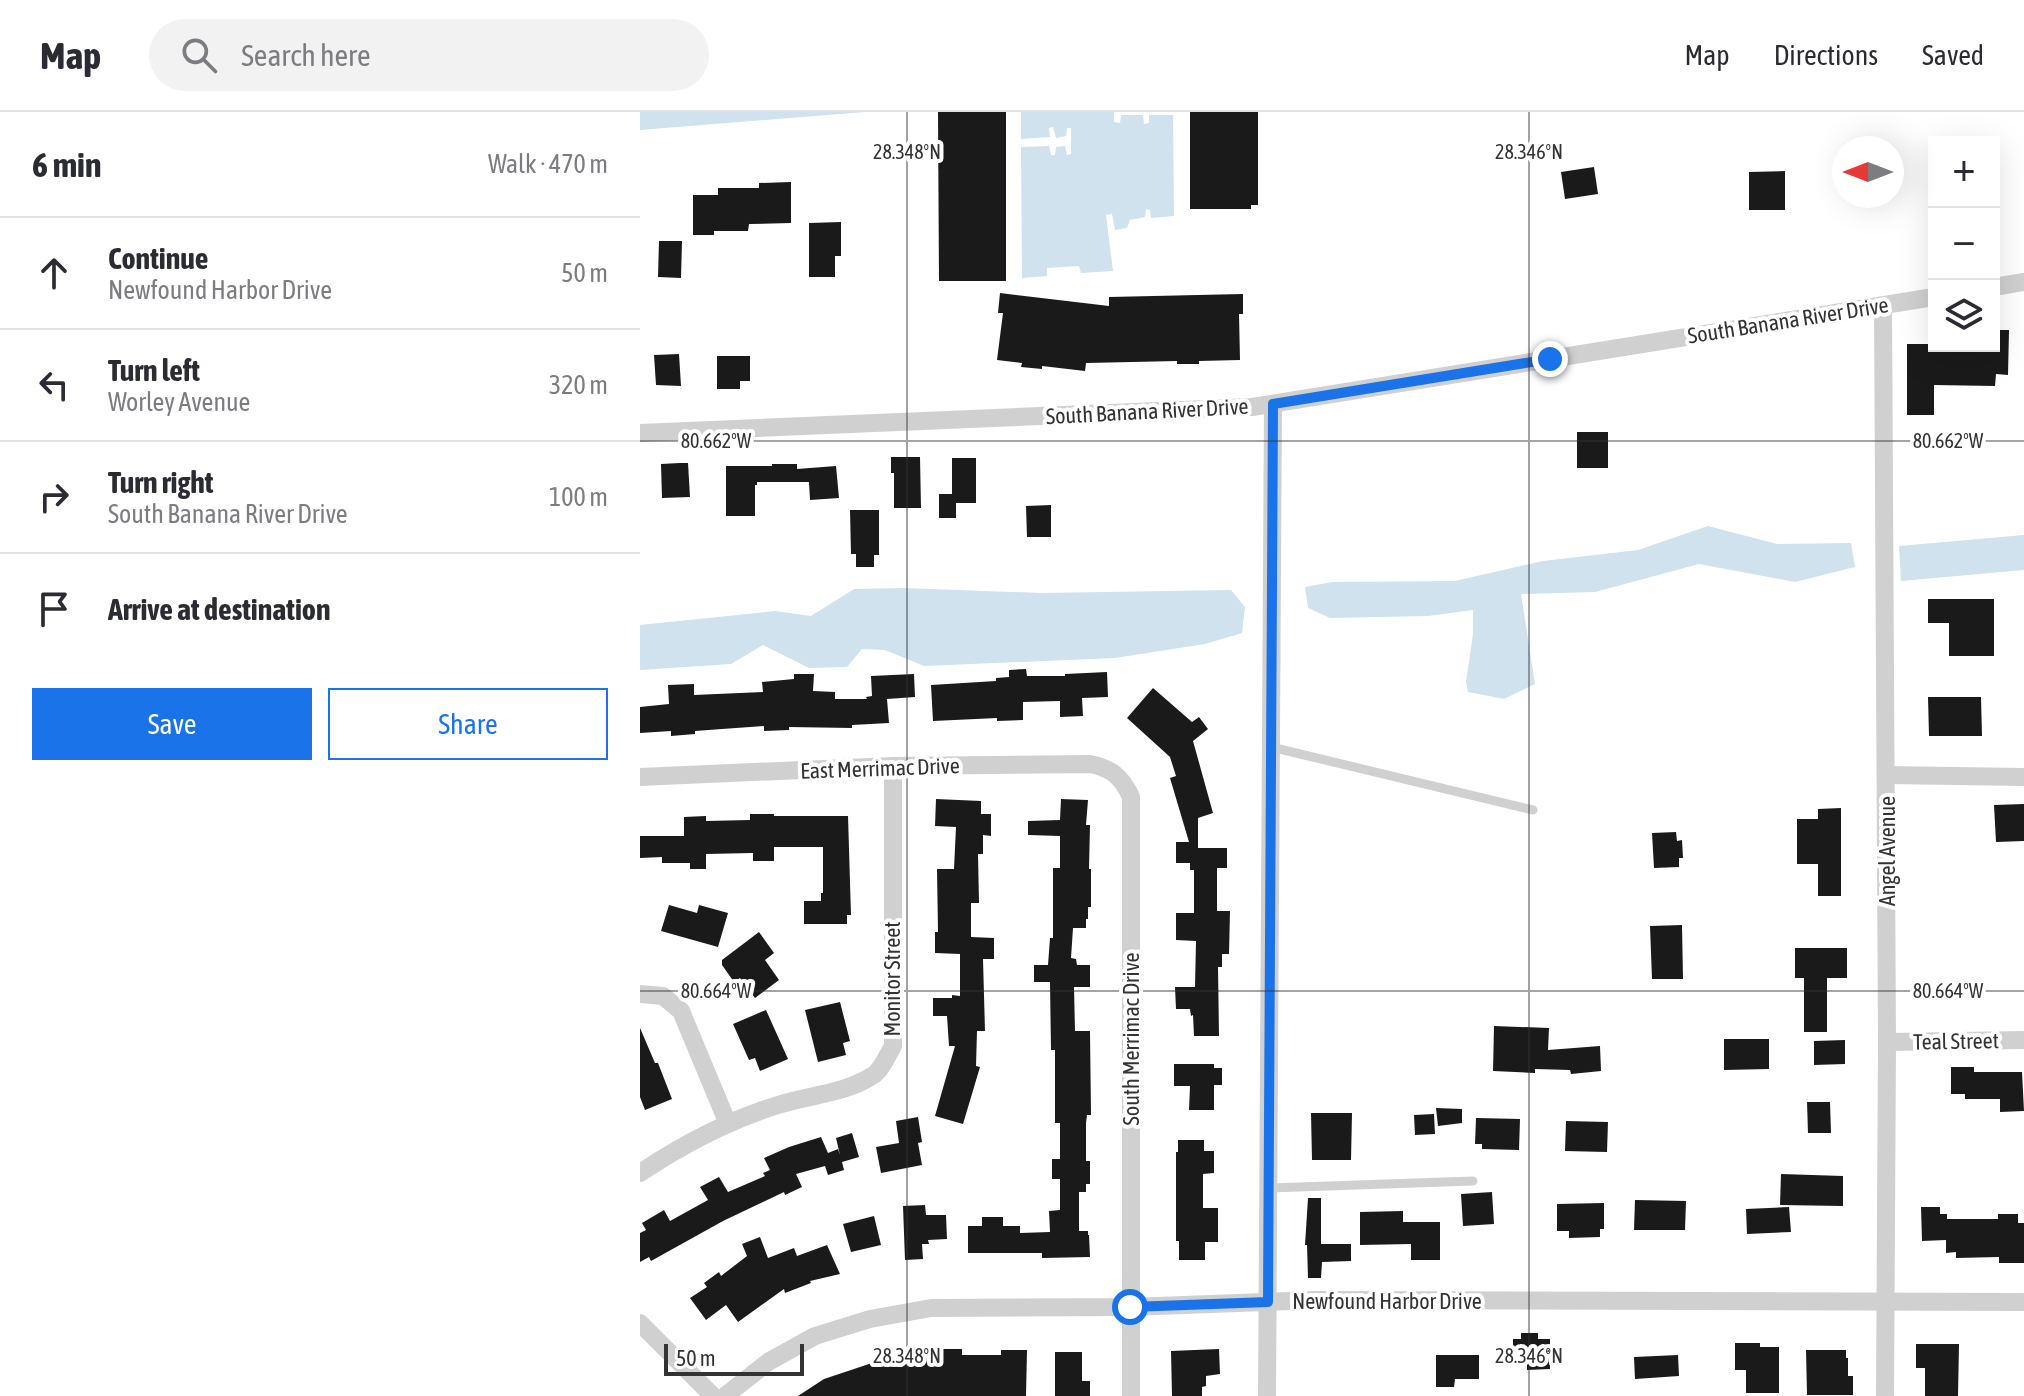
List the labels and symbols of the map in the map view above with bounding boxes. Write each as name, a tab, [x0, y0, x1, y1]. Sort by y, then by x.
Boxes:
north arrow	[1832, 136, 1904, 208]
text: 28.348°N	[873, 140, 941, 163]
text: 28.346°N	[1495, 140, 1563, 163]
street label: South Banana River Drive	[1686, 291, 1890, 349]
route end	[1532, 341, 1568, 377]
street label: South Banana River Drive	[1045, 393, 1249, 429]
text: 80.662°W	[681, 429, 752, 452]
text: 80.662°W	[1913, 429, 1984, 452]
street label: East Merrimac Drive	[800, 752, 960, 784]
street label: Angel Avenue	[1874, 796, 1900, 906]
street label: Monitor Street	[879, 921, 905, 1037]
street label: South Merrimac Drive	[1118, 953, 1144, 1125]
text: 80.664°W	[681, 979, 752, 1002]
text: 80.664°W	[1913, 979, 1984, 1002]
street label: Teal Street	[1913, 1027, 1999, 1055]
street label: Newfound Harbor Drive	[1292, 1288, 1482, 1314]
route start	[1112, 1289, 1148, 1325]
scale bar	[664, 1340, 804, 1376]
text: 28.348°N	[873, 1344, 941, 1367]
text: 28.346°N	[1495, 1344, 1563, 1367]

